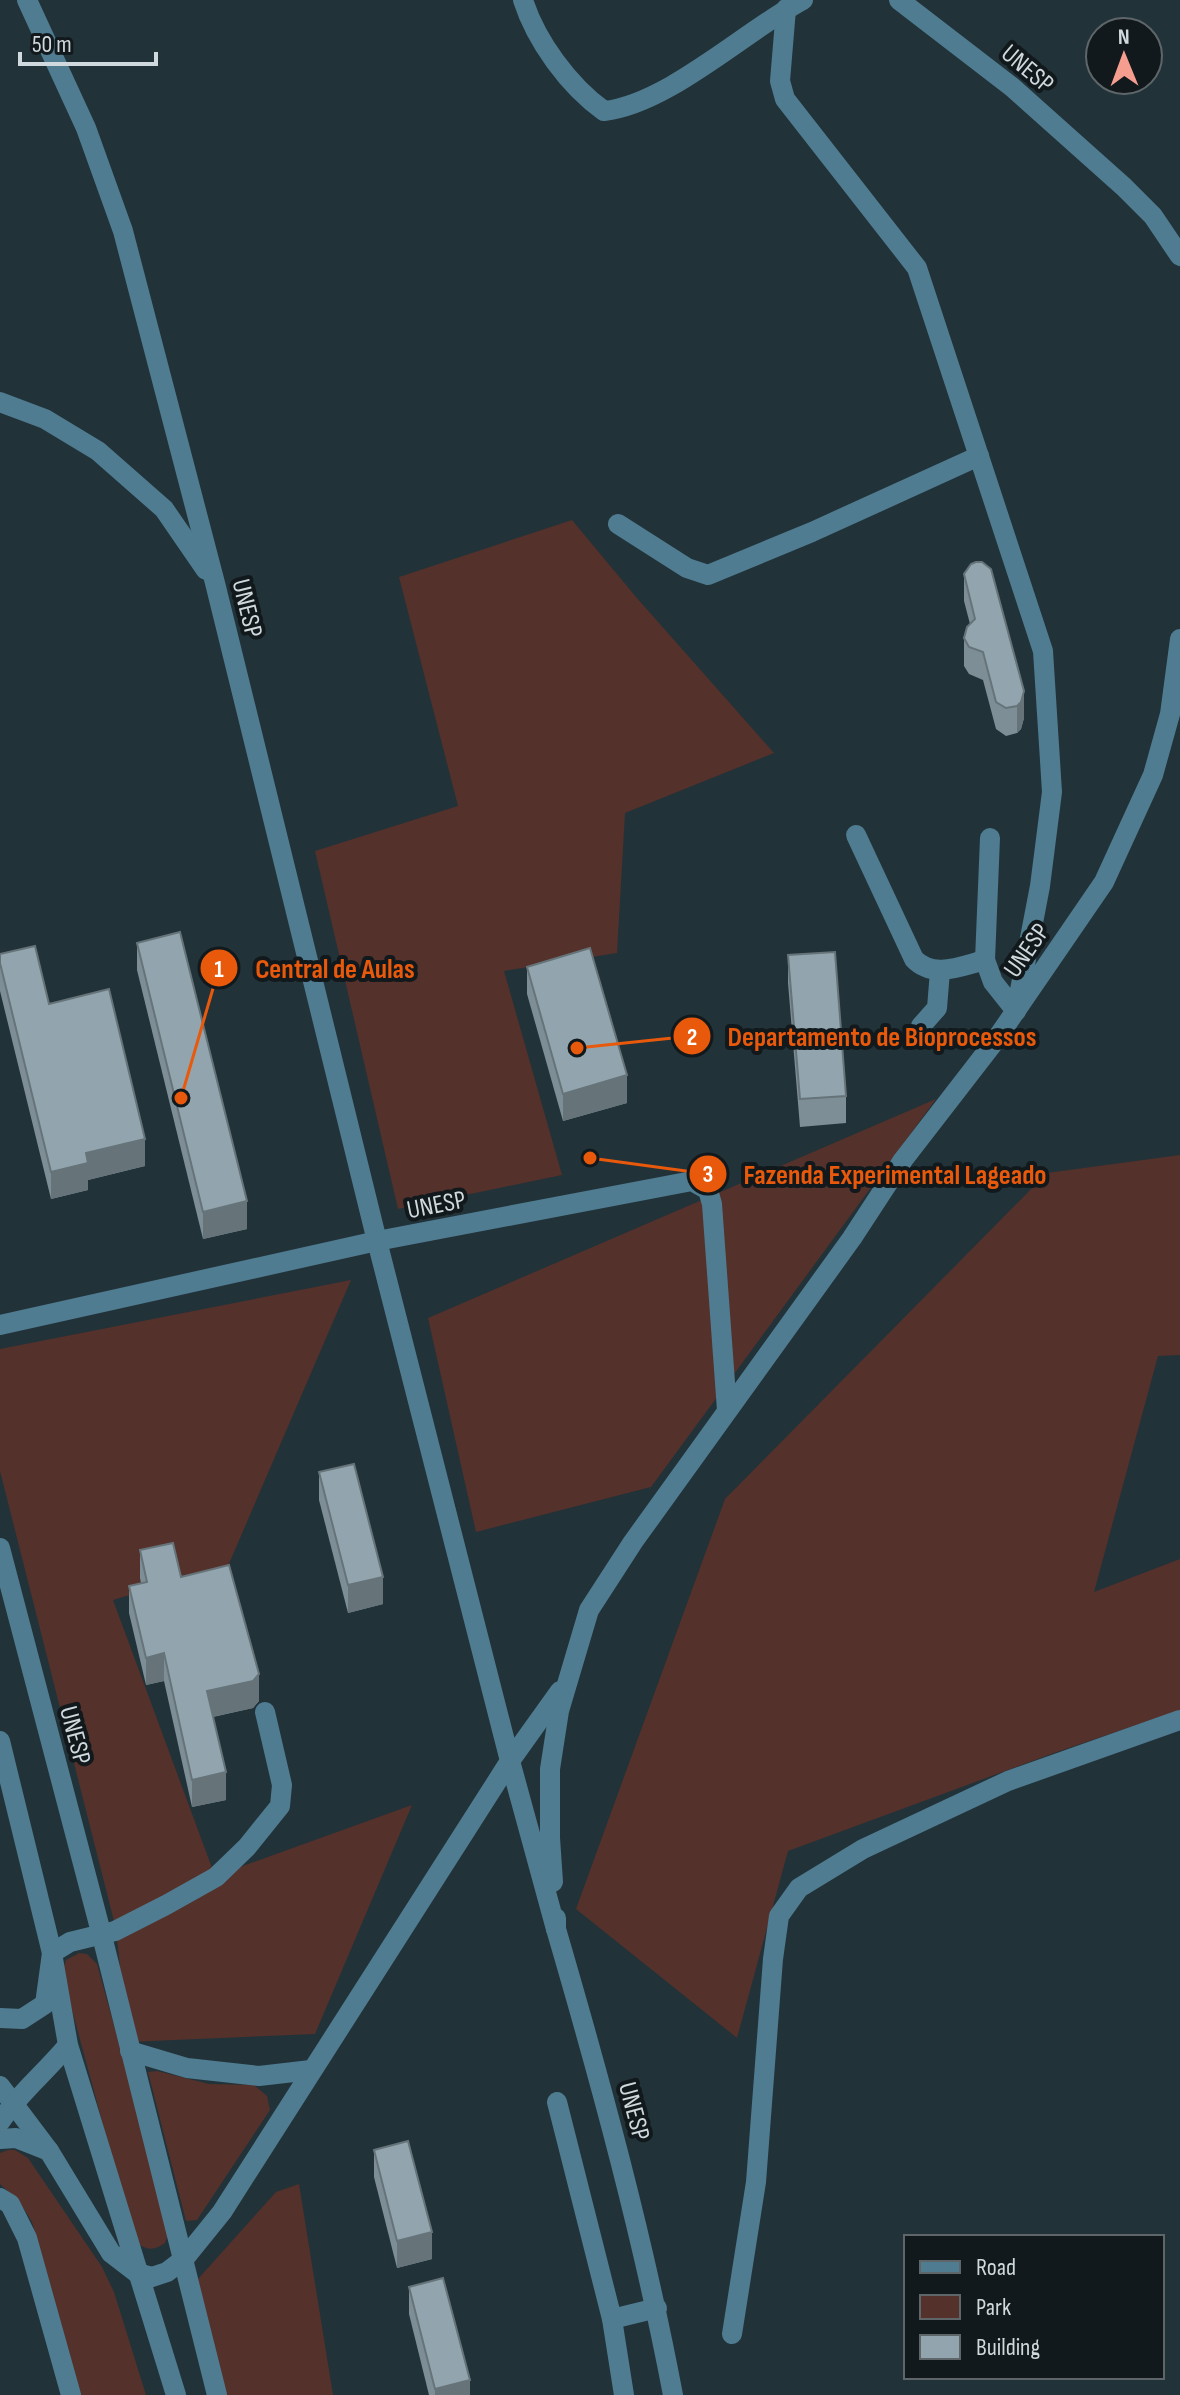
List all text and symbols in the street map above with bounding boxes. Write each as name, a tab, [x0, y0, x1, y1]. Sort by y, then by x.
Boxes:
scale bar	[20, 16, 156, 66]
north arrow	[1084, 16, 1164, 96]
text: N	[1118, 24, 1130, 51]
text: 50 m	[32, 30, 72, 59]
street label: UNESP	[994, 38, 1060, 100]
street label: UNESP	[224, 576, 269, 641]
street label: UNESP	[998, 918, 1057, 984]
callout: Central de Aulas	[199, 942, 431, 994]
text: Central de Aulas	[255, 953, 415, 986]
text: 1	[214, 955, 224, 984]
callout: Departamento de Bioprocessos	[672, 1010, 1053, 1062]
text: Departamento de Bioprocessos	[728, 1021, 1036, 1054]
text: 2	[687, 1023, 697, 1052]
callout: Fazenda Experimental Lageado	[688, 1148, 1063, 1200]
text: Fazenda Experimental Lageado	[743, 1159, 1047, 1192]
text: 3	[703, 1160, 713, 1189]
street label: UNESP	[404, 1185, 468, 1226]
street label: UNESP	[52, 1703, 97, 1768]
street label: UNESP	[611, 2079, 656, 2144]
legend	[904, 2235, 1164, 2379]
text: Road	[976, 2253, 1016, 2282]
text: Park	[976, 2293, 1011, 2322]
text: Building	[976, 2333, 1040, 2362]

